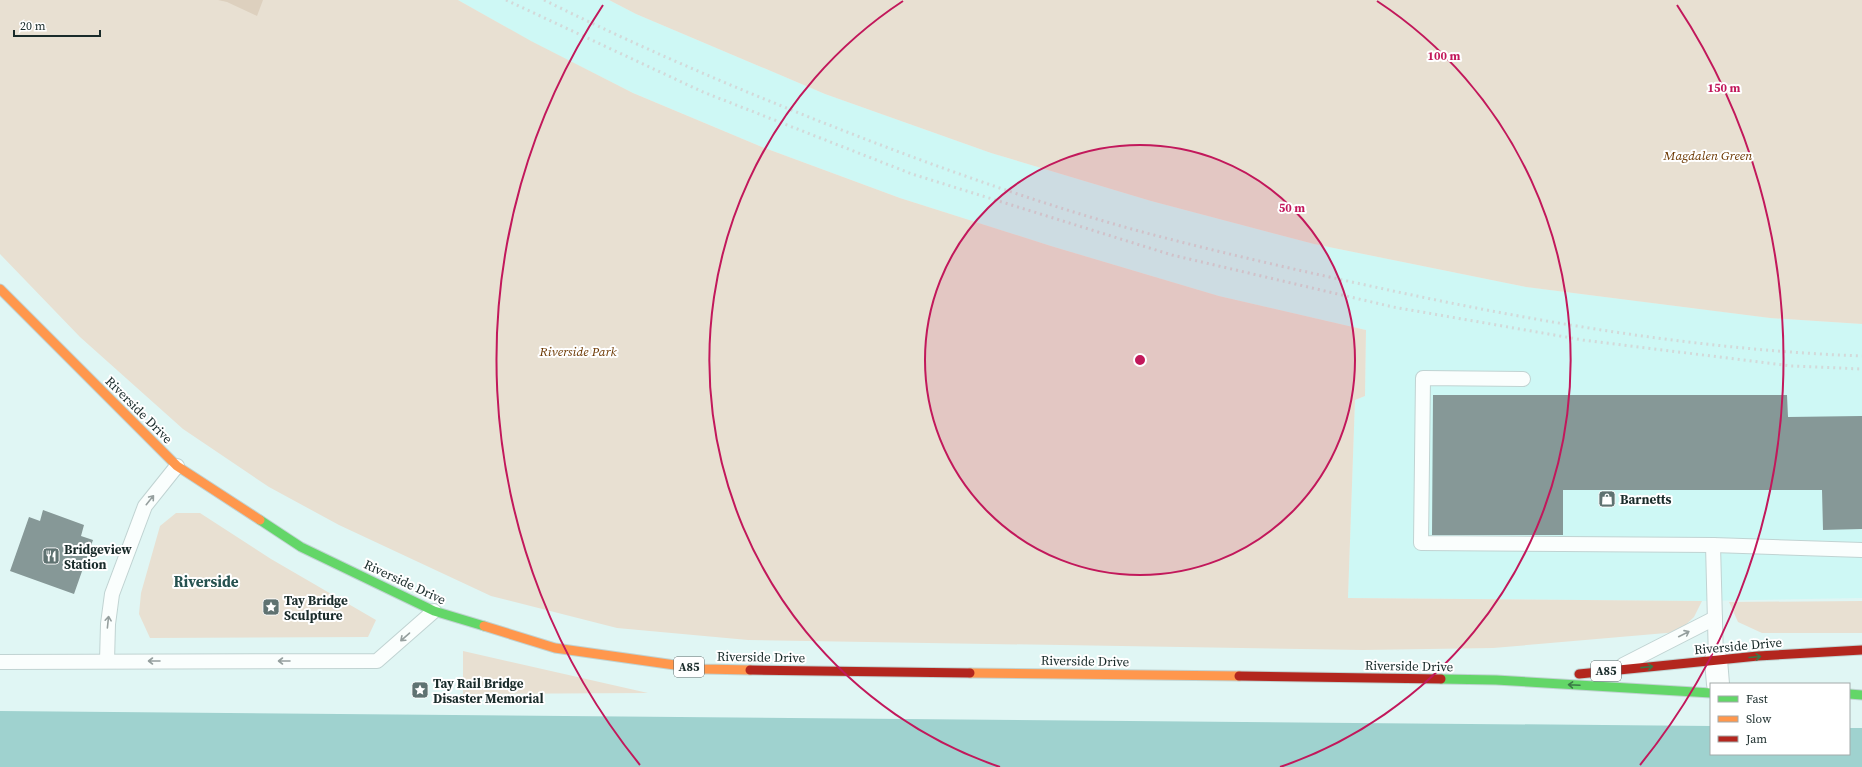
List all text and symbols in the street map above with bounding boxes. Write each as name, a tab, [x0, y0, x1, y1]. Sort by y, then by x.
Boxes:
scale bar	[14, 12, 100, 38]
text: 20 m	[20, 18, 46, 34]
text: 100 m	[1428, 48, 1461, 64]
text: 150 m	[1708, 80, 1741, 96]
park label: Magdalen Green	[1663, 147, 1753, 164]
text: 50 m	[1279, 200, 1305, 216]
park label: Riverside Park	[538, 343, 617, 360]
centre of rings	[1133, 353, 1147, 367]
street label: Riverside Drive	[102, 373, 177, 448]
shop icon: Barnetts	[1597, 489, 1617, 509]
place label: Barnetts	[1620, 491, 1672, 508]
one-way arrow	[145, 495, 154, 506]
place label: Bridgeview Station	[64, 541, 132, 573]
restaurant icon: Bridgeview Station	[41, 546, 61, 566]
street label: Riverside Drive	[361, 556, 449, 609]
district label: Riverside	[173, 571, 239, 592]
place label: Tay Bridge Sculpture	[284, 592, 348, 624]
place icon: Tay Bridge Sculpture	[261, 597, 281, 617]
one-way arrow	[104, 616, 112, 629]
one-way arrow	[1678, 630, 1690, 637]
one-way arrow	[400, 632, 410, 641]
street label: Riverside Drive	[1693, 634, 1783, 658]
street label: Riverside Drive	[717, 648, 806, 666]
street label: Riverside Drive	[1041, 652, 1130, 670]
one-way arrow	[1748, 653, 1761, 660]
one-way arrow	[148, 657, 161, 665]
one-way arrow	[278, 657, 291, 665]
road number: A85	[674, 657, 704, 677]
street label: Riverside Drive	[1365, 657, 1454, 675]
road number: A85	[1591, 661, 1621, 681]
one-way arrow	[1640, 664, 1653, 671]
place label: Tay Rail Bridge Disaster Memorial	[433, 675, 544, 707]
place icon: Tay Rail Bridge Disaster Memorial	[410, 680, 430, 700]
one-way arrow	[1568, 681, 1581, 688]
legend	[1710, 683, 1850, 755]
text: Fast	[1746, 691, 1768, 707]
text: Slow	[1746, 711, 1772, 727]
text: Jam	[1745, 731, 1767, 747]

